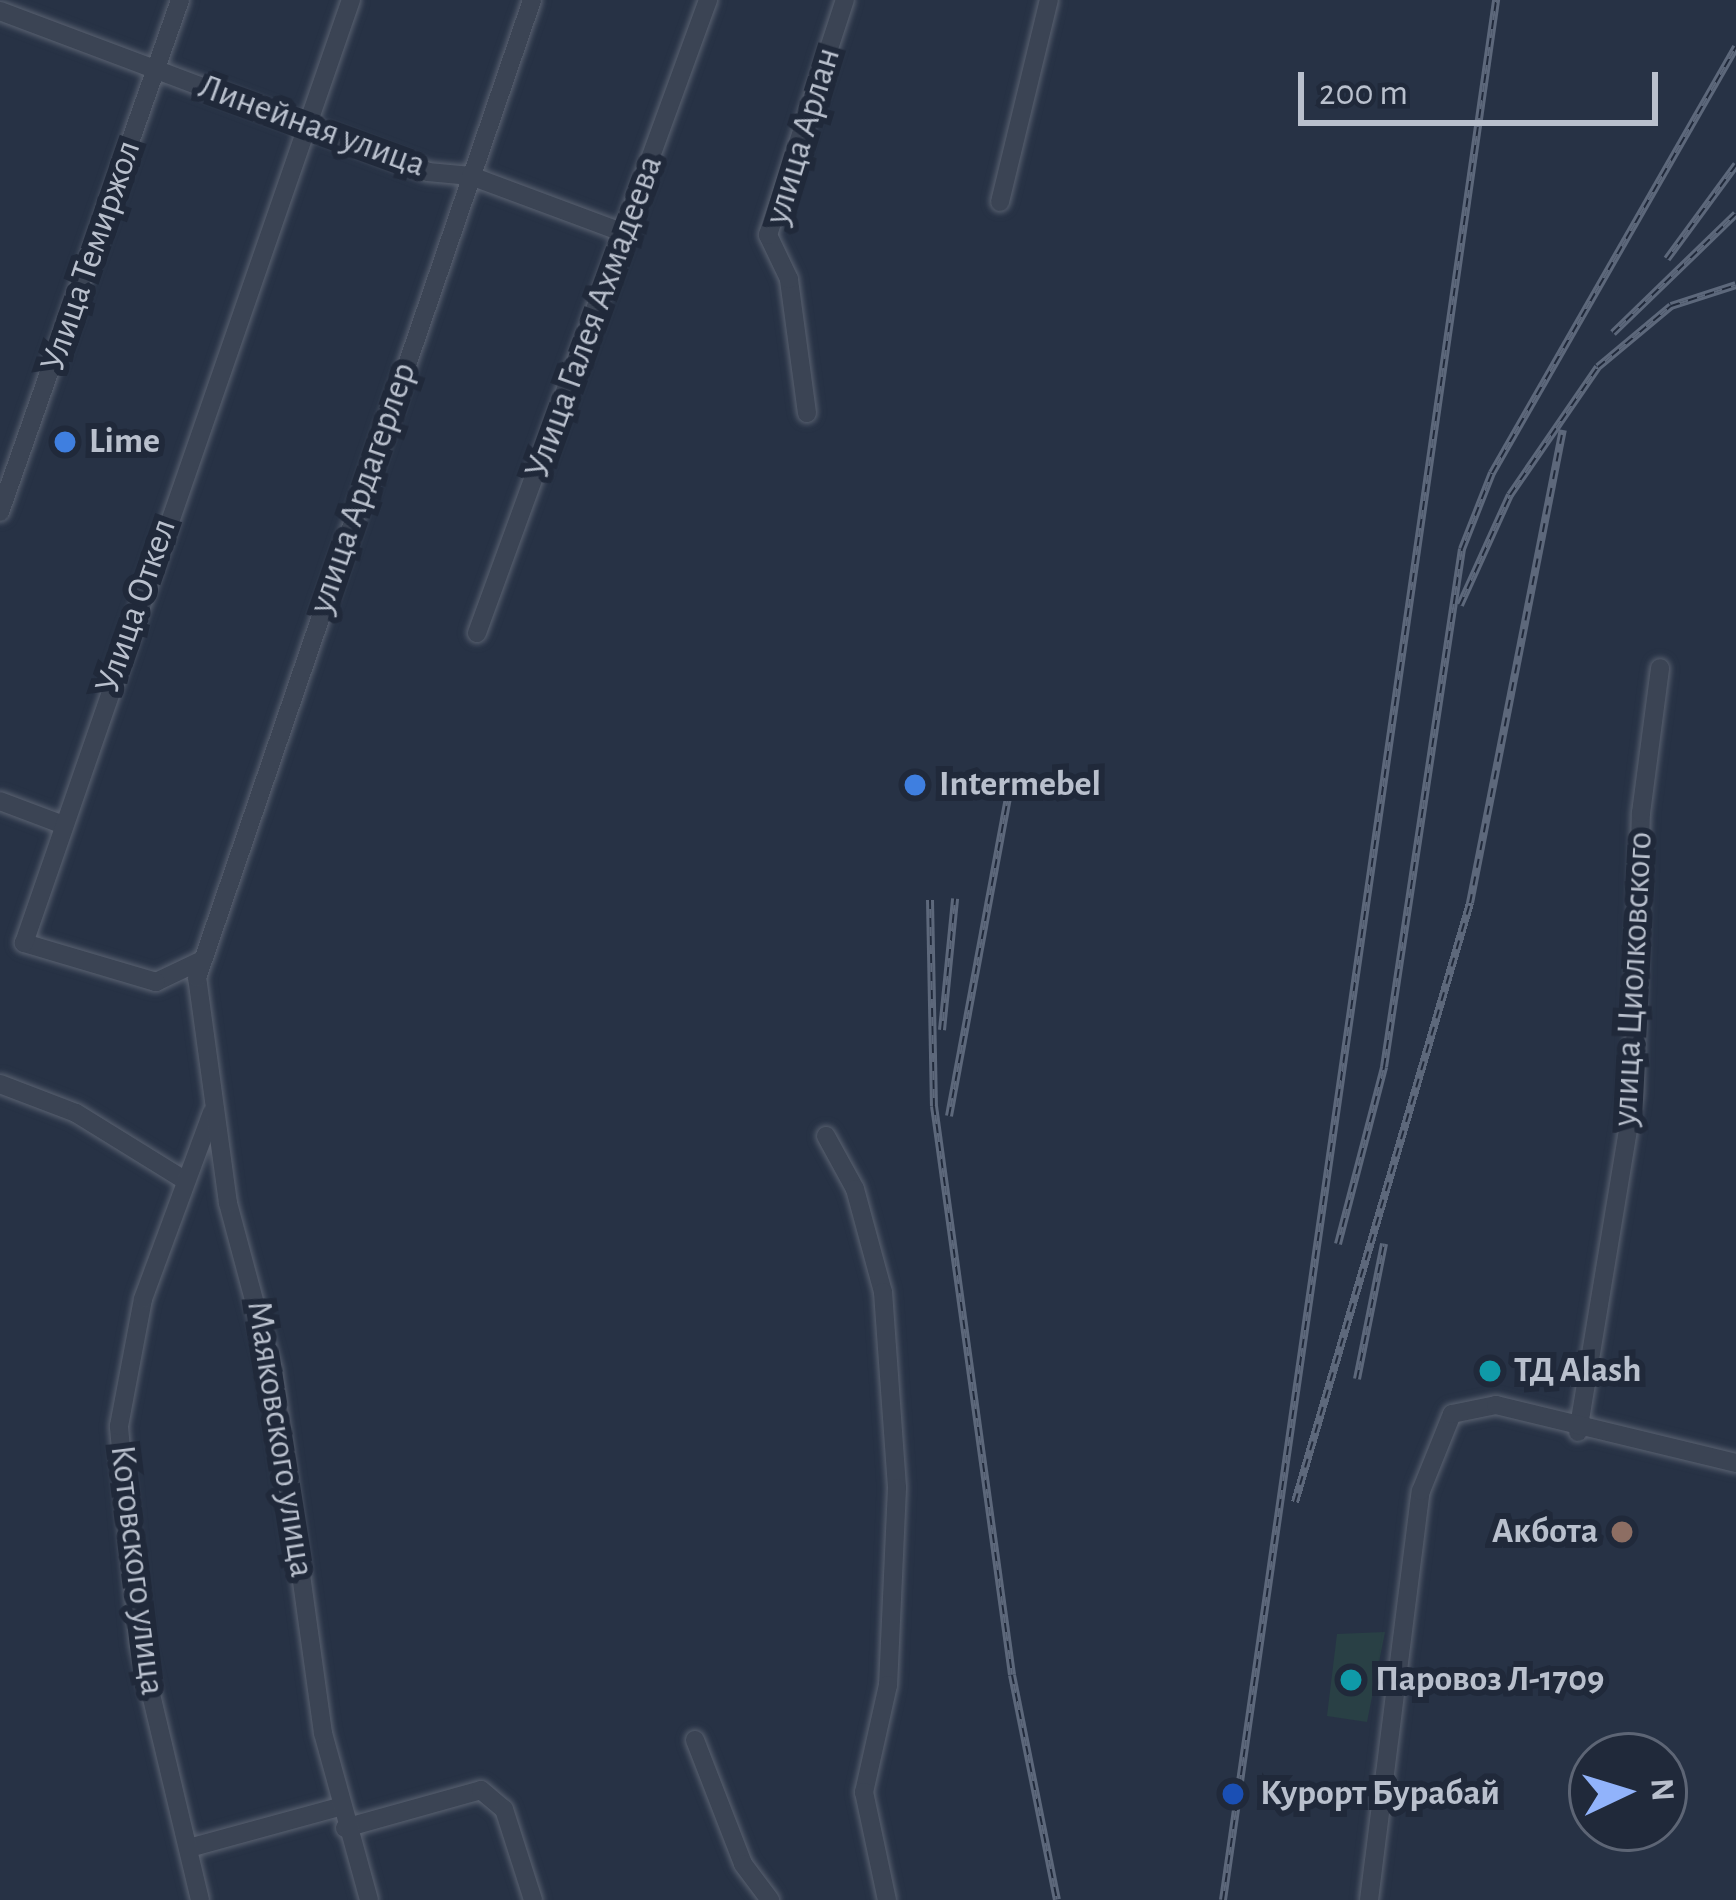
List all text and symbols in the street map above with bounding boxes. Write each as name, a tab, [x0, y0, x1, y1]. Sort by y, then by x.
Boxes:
street label: улица Арлан	[756, 43, 850, 229]
scale bar	[1304, 48, 1664, 122]
street label: Линейная улица	[193, 65, 431, 187]
text: 200 m	[1319, 75, 1408, 111]
street label: Улица Темиржол	[31, 135, 151, 377]
street label: Улица Галея Ахмадеева	[516, 150, 672, 484]
street label: улица Ардагерлер	[300, 357, 426, 619]
place label: Lime	[89, 420, 160, 464]
marker: Lime	[52, 429, 78, 455]
street label: Улица Откел	[86, 513, 186, 699]
place label: Intermebel	[939, 763, 1101, 807]
marker: Intermebel	[902, 772, 928, 798]
street label: улица Циолковского	[1604, 831, 1662, 1127]
street label: Маяковского улица	[237, 1298, 323, 1580]
place label: ТД Alash	[1514, 1349, 1641, 1393]
marker: ТД Alash	[1477, 1358, 1503, 1384]
street label: Котовского улица	[100, 1443, 174, 1697]
place label: Акбота	[1492, 1510, 1598, 1554]
marker: Акбота	[1609, 1519, 1635, 1545]
place label: Паровоз Л-1709	[1375, 1658, 1604, 1702]
marker: Паровоз Л-1709	[1338, 1667, 1364, 1693]
north arrow	[1568, 1732, 1688, 1852]
place label: Курорт Бурабай	[1260, 1772, 1500, 1816]
text: N	[1644, 1777, 1679, 1802]
marker: Курорт Бурабай	[1217, 1778, 1249, 1810]

